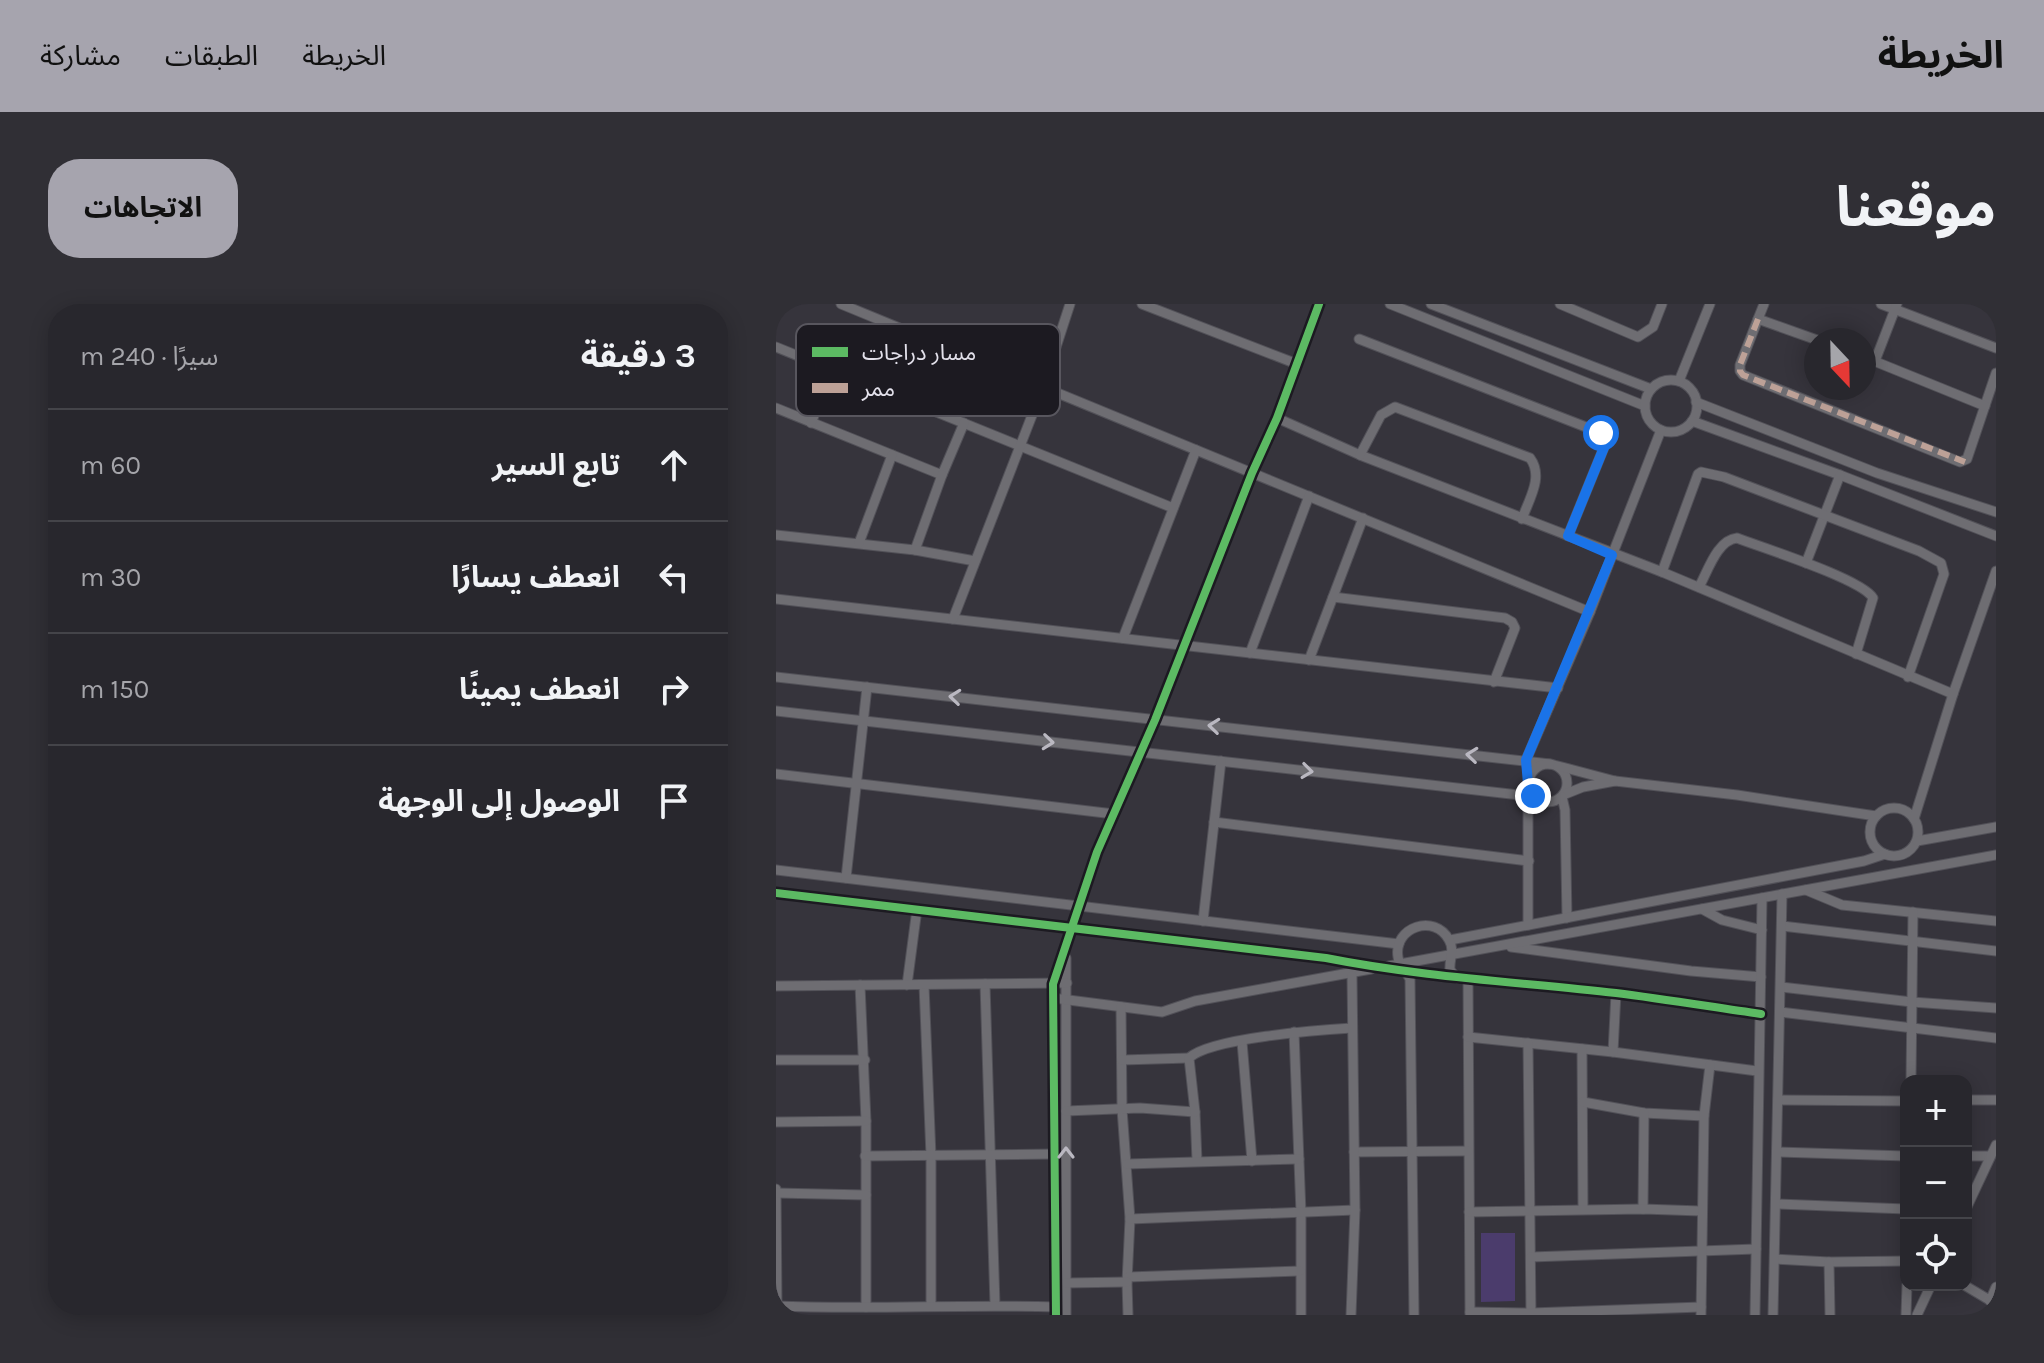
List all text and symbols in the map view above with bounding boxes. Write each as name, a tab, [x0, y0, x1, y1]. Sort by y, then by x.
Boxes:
text: الخريطة	[1878, 33, 2004, 78]
text: مشاركة	[40, 39, 121, 72]
text: الطبقات	[165, 39, 258, 72]
text: الخريطة	[302, 39, 386, 72]
button: الاتجاهات	[48, 159, 238, 258]
text: موقعنا	[1836, 175, 1996, 240]
legend	[796, 324, 1060, 416]
north arrow	[1804, 328, 1876, 400]
text: 3 دقيقة	[581, 336, 696, 376]
text: مسار دراجات	[862, 340, 976, 366]
text: سيرًا · 240 m	[80, 341, 218, 372]
text: ممر	[861, 376, 895, 402]
route start	[1583, 415, 1619, 451]
icon: ahead	[652, 443, 696, 487]
text: تابع السير	[492, 447, 620, 483]
text: 60 m	[80, 450, 141, 481]
icon: left	[652, 555, 696, 599]
text: انعطف يسارًا	[451, 559, 620, 595]
text: 30 m	[80, 562, 141, 593]
icon: right	[652, 667, 696, 711]
text: انعطف يمينًا	[459, 671, 620, 707]
text: 150 m	[80, 674, 149, 705]
one-way arrow	[949, 689, 962, 706]
one-way arrow	[1207, 718, 1220, 735]
one-way arrow	[1042, 733, 1055, 750]
one-way arrow	[1465, 746, 1478, 763]
one-way arrow	[1300, 762, 1314, 779]
route end	[1515, 778, 1551, 814]
icon: arrive	[652, 779, 696, 823]
text: الوصول إلى الوجهة	[378, 783, 620, 819]
map controls	[1900, 1075, 1972, 1291]
button: +	[1900, 1075, 1972, 1147]
one-way arrow	[1057, 1146, 1075, 1159]
button: −	[1900, 1147, 1972, 1219]
button: locate	[1900, 1219, 1972, 1291]

